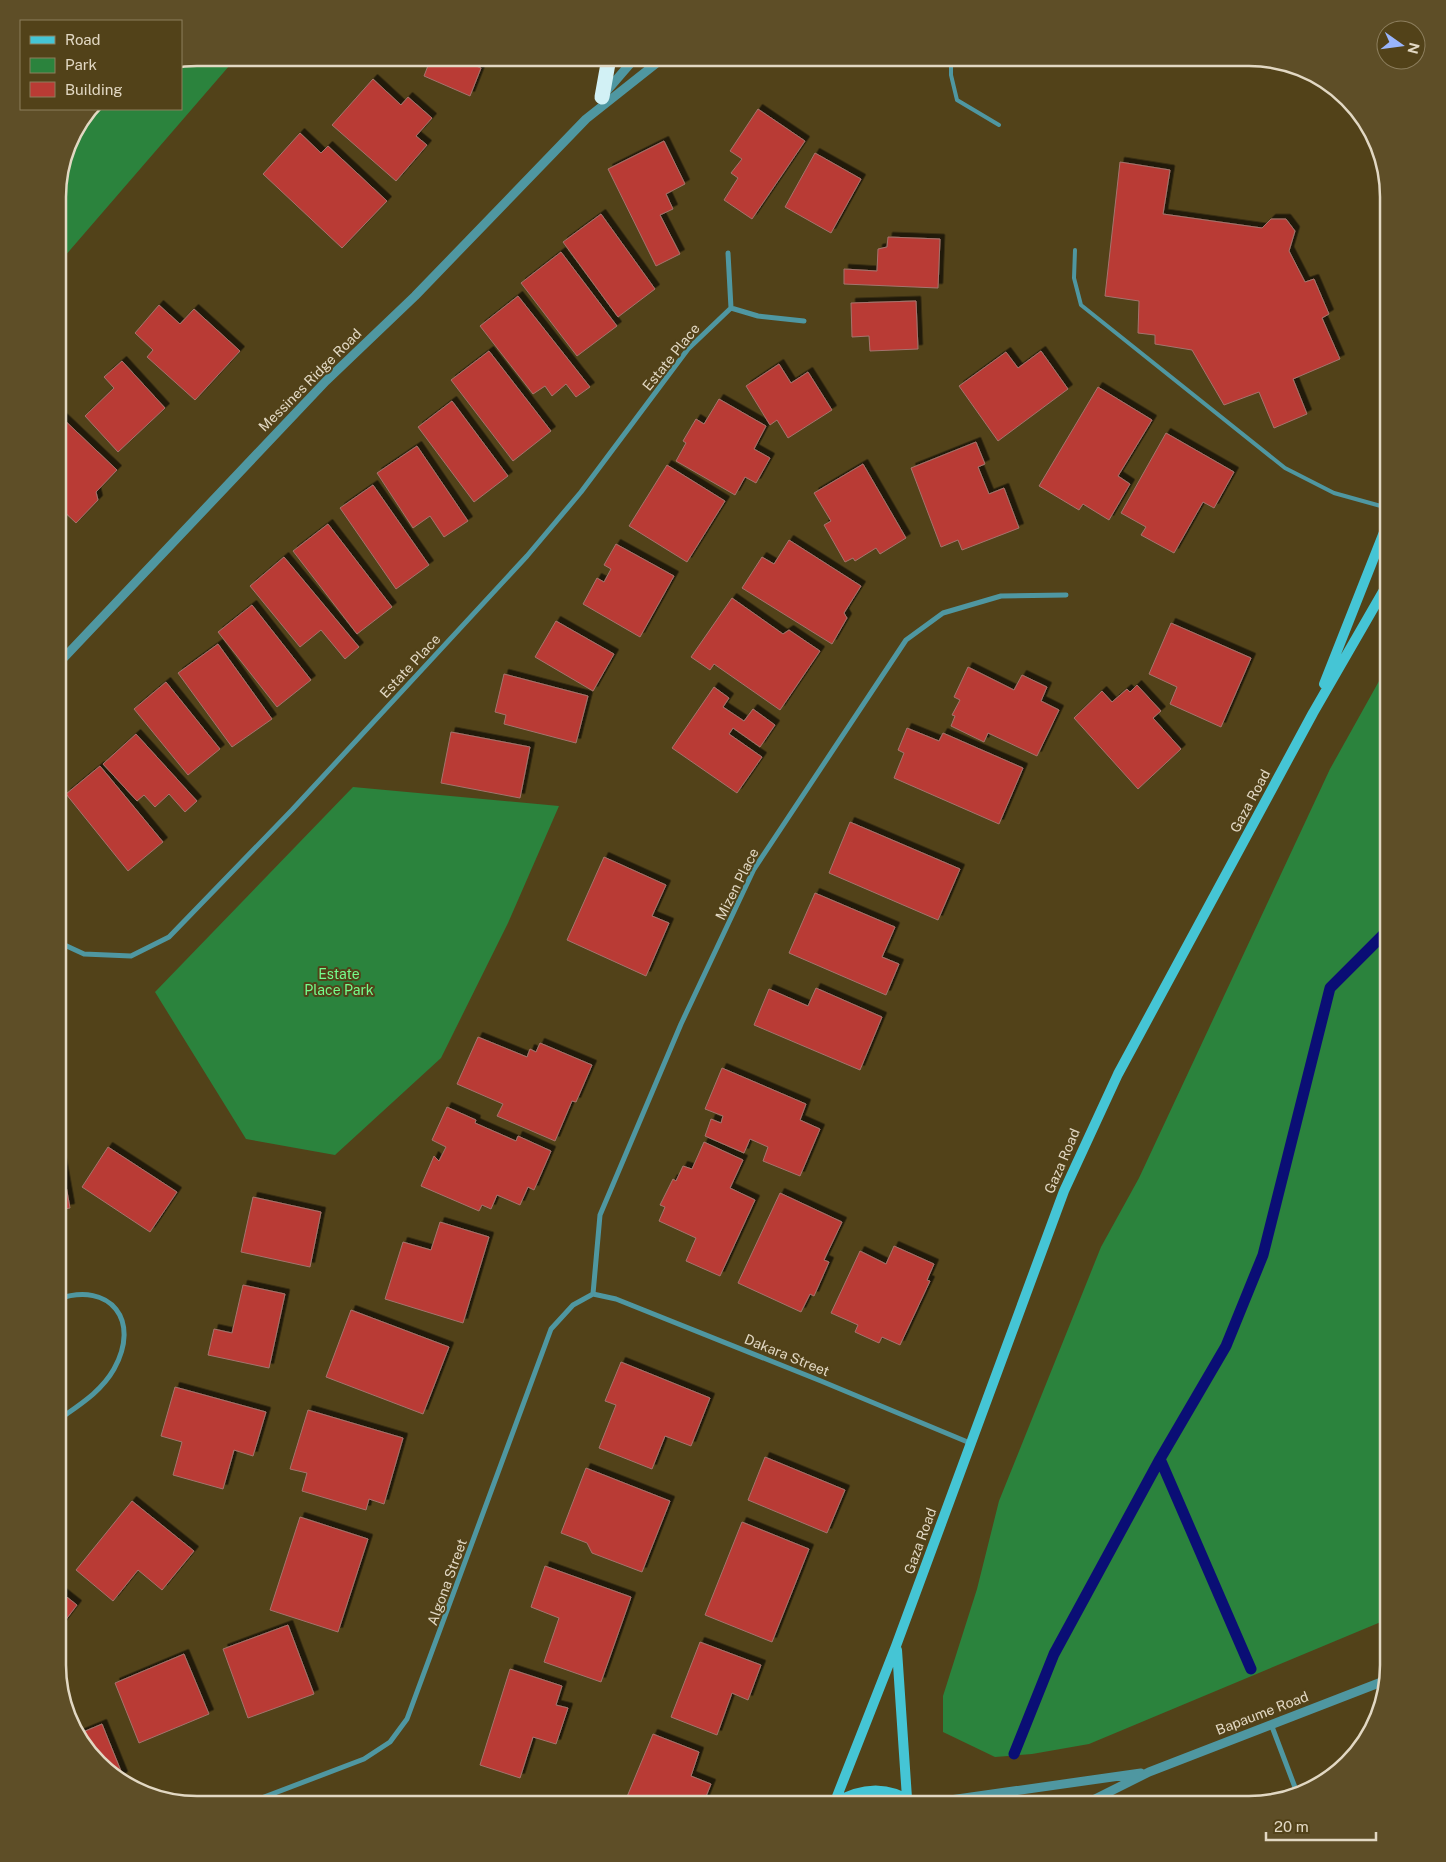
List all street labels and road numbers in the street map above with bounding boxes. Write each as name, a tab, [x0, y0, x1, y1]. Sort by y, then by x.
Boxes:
street label: Estate Place	[639, 320, 703, 394]
street label: Messines Ridge Road	[255, 325, 365, 435]
street label: Estate Place	[376, 631, 444, 701]
street label: Gaza Road	[1227, 767, 1273, 835]
street label: Mizen Place	[712, 845, 762, 923]
street label: Gaza Road	[1041, 1126, 1083, 1196]
street label: Dakara Street	[742, 1331, 832, 1379]
street label: Gaza Road	[901, 1506, 939, 1576]
street label: Algona Street	[424, 1537, 470, 1627]
street label: Bapaume Road	[1213, 1688, 1311, 1738]

